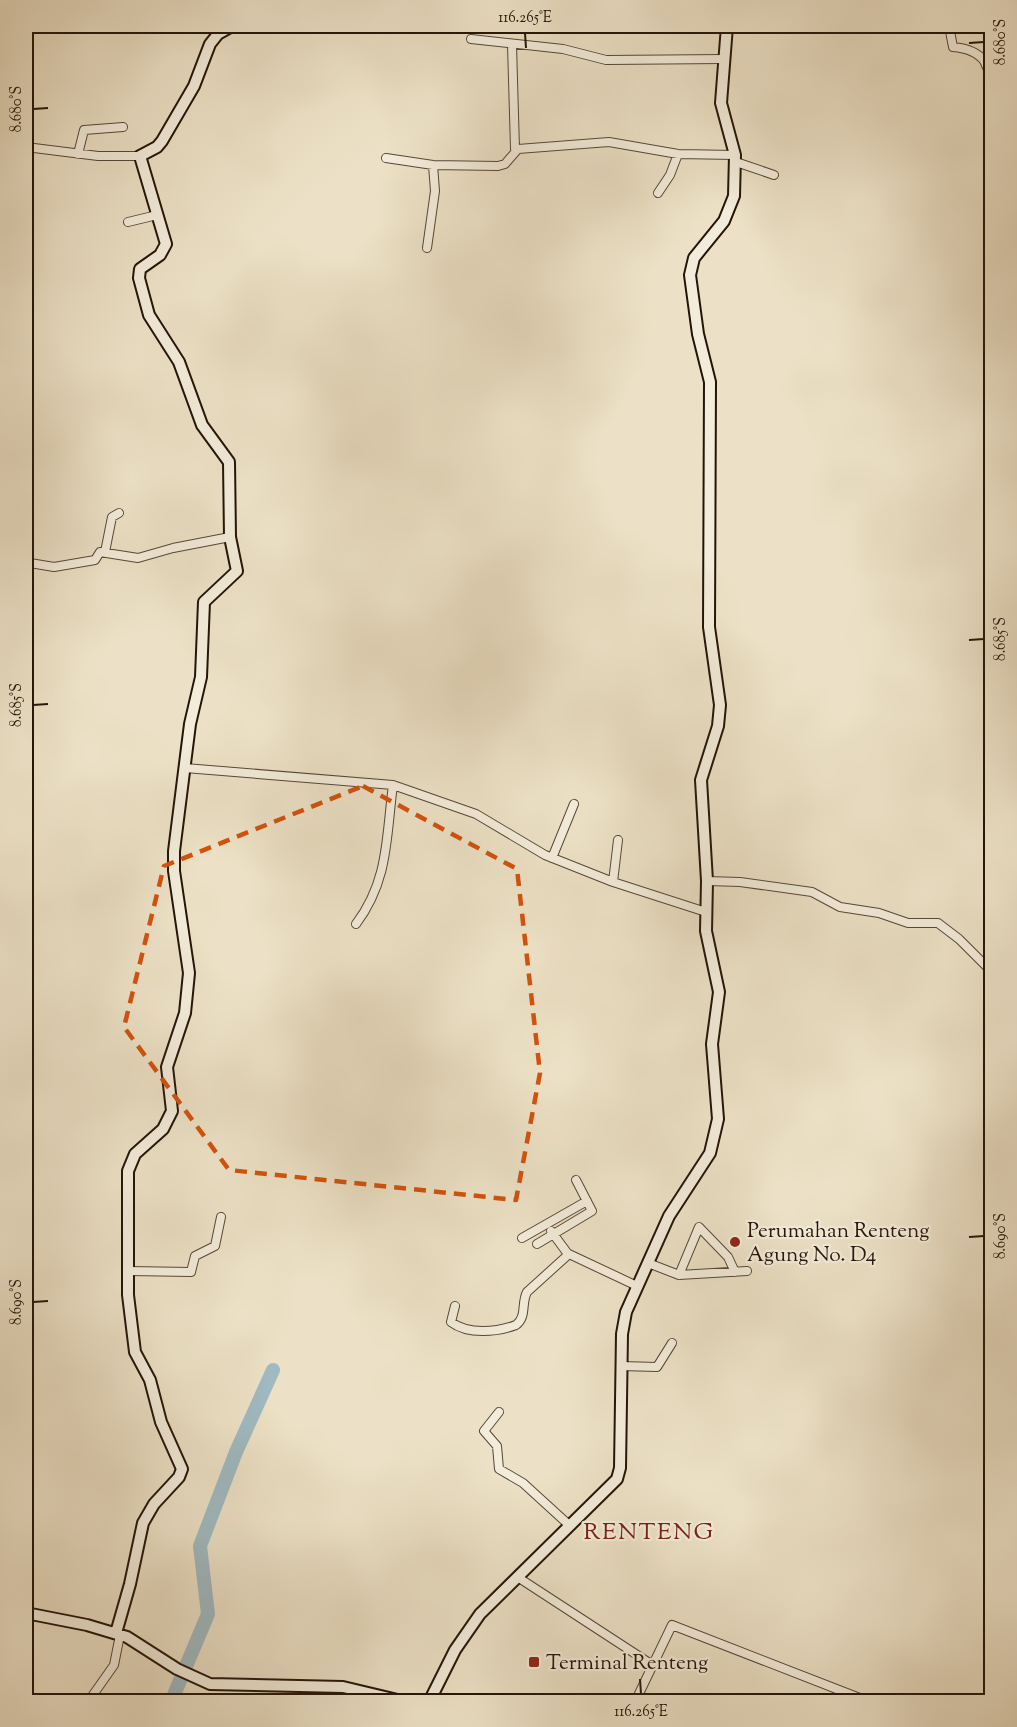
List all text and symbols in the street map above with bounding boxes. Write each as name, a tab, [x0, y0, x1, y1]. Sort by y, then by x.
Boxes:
text: 116.265°E	[498, 8, 552, 29]
text: 8.680°S	[991, 19, 1012, 65]
text: 8.680°S	[7, 86, 28, 132]
text: 8.685°S	[991, 617, 1012, 661]
text: 8.685°S	[7, 683, 28, 727]
text: 8.690°S	[991, 1213, 1012, 1259]
place label: Perumahan Renteng Agung No. D4	[747, 1217, 930, 1271]
marker: Perumahan Renteng Agung No. D4	[728, 1235, 742, 1249]
text: 8.690°S	[7, 1279, 28, 1325]
district label: RENTENG	[583, 1516, 715, 1550]
place label: Terminal Renteng	[546, 1649, 708, 1679]
marker: Terminal Renteng	[527, 1655, 541, 1669]
text: 116.265°E	[614, 1702, 668, 1723]

